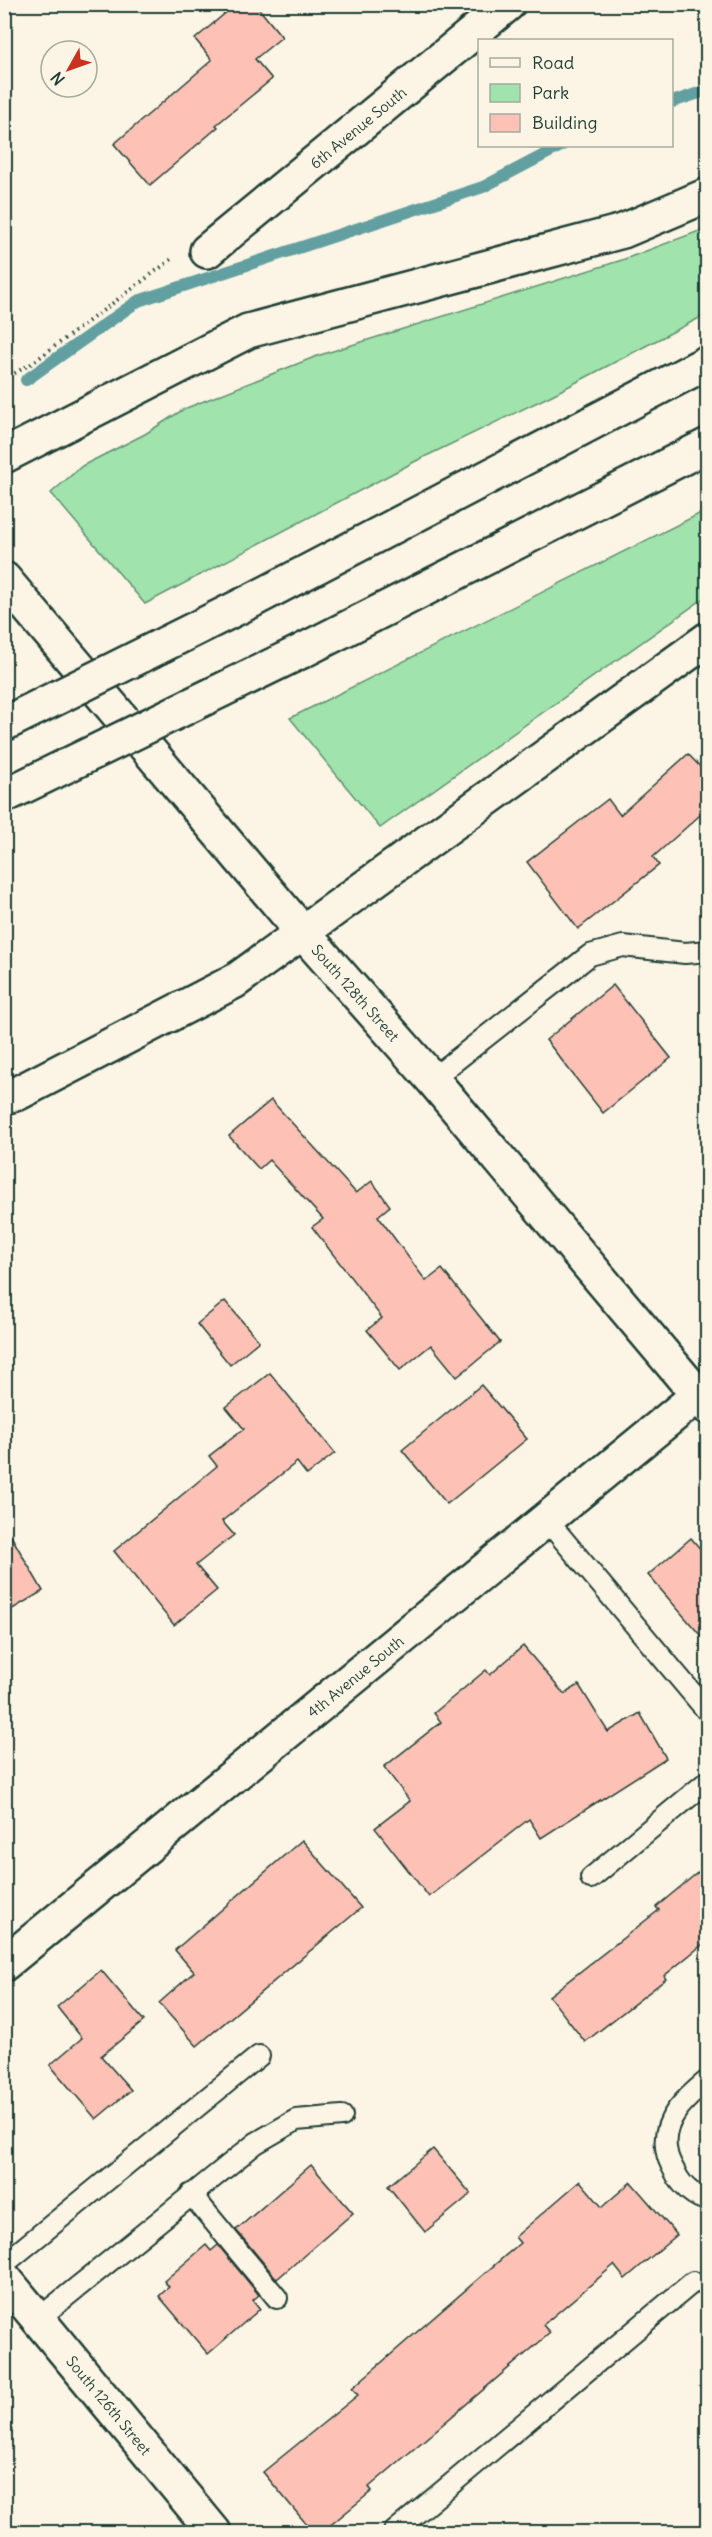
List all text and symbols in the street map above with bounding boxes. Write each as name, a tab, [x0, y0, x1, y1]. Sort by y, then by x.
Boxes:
north arrow	[39, 39, 99, 99]
legend	[478, 39, 673, 147]
text: Road	[532, 51, 575, 74]
text: N	[46, 68, 69, 89]
text: Park	[532, 81, 569, 104]
street label: 6th Avenue South	[306, 82, 410, 172]
text: Building	[532, 111, 597, 134]
street label: South 128th Street	[308, 940, 404, 1045]
street label: 4th Avenue South	[303, 1631, 407, 1721]
street label: South 126th Street	[63, 2352, 156, 2459]

